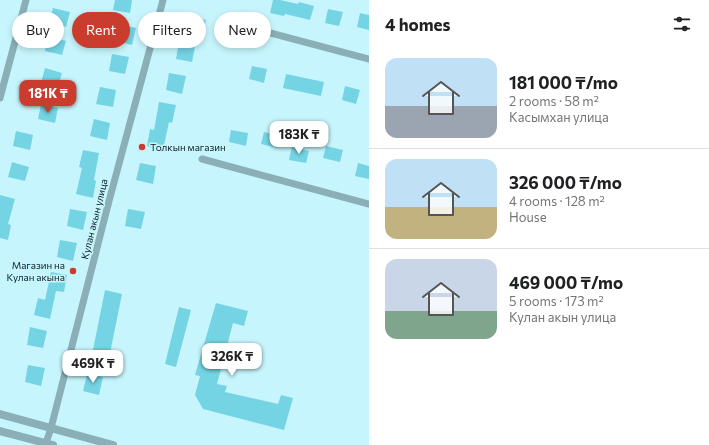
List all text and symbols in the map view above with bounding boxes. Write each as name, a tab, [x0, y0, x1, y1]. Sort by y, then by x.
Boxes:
chip: Buy	[12, 12, 64, 48]
chip: Rent	[72, 12, 130, 48]
chip: Filters	[138, 12, 206, 48]
chip: New	[214, 12, 271, 48]
icon: filters	[671, 13, 693, 35]
text: 4 homes	[385, 14, 450, 35]
text: 181 000 ₸/mo	[509, 72, 618, 93]
icon: home	[417, 74, 465, 122]
pin: 181K ₸	[15, 80, 81, 114]
text: 181K ₸	[28, 85, 68, 101]
text: 2 rooms · 58 m²	[509, 93, 599, 109]
text: Касымхан улица	[509, 109, 609, 125]
pin: 183K ₸	[266, 121, 332, 155]
text: 183K ₸	[279, 126, 319, 142]
place label: Толкын магазин	[150, 141, 226, 153]
marker: Толкын магазин	[137, 142, 147, 152]
text: 326 000 ₸/mo	[509, 172, 622, 193]
icon: home	[417, 175, 465, 223]
street label: Кулан акын улица	[78, 178, 110, 260]
text: 4 rooms · 128 m²	[509, 193, 605, 209]
text: House	[509, 209, 547, 225]
place label: Магазин на Кулан акына	[7, 259, 65, 283]
marker: Магазин на Кулан акына	[68, 266, 78, 276]
text: 469 000 ₸/mo	[509, 272, 623, 293]
icon: home	[417, 275, 465, 323]
text: 5 rooms · 173 m²	[509, 293, 604, 309]
text: Кулан акын улица	[509, 309, 616, 325]
pin: 326K ₸	[199, 343, 265, 377]
text: 326K ₸	[211, 348, 253, 364]
pin: 469K ₸	[60, 350, 126, 384]
text: 469K ₸	[71, 355, 115, 371]

